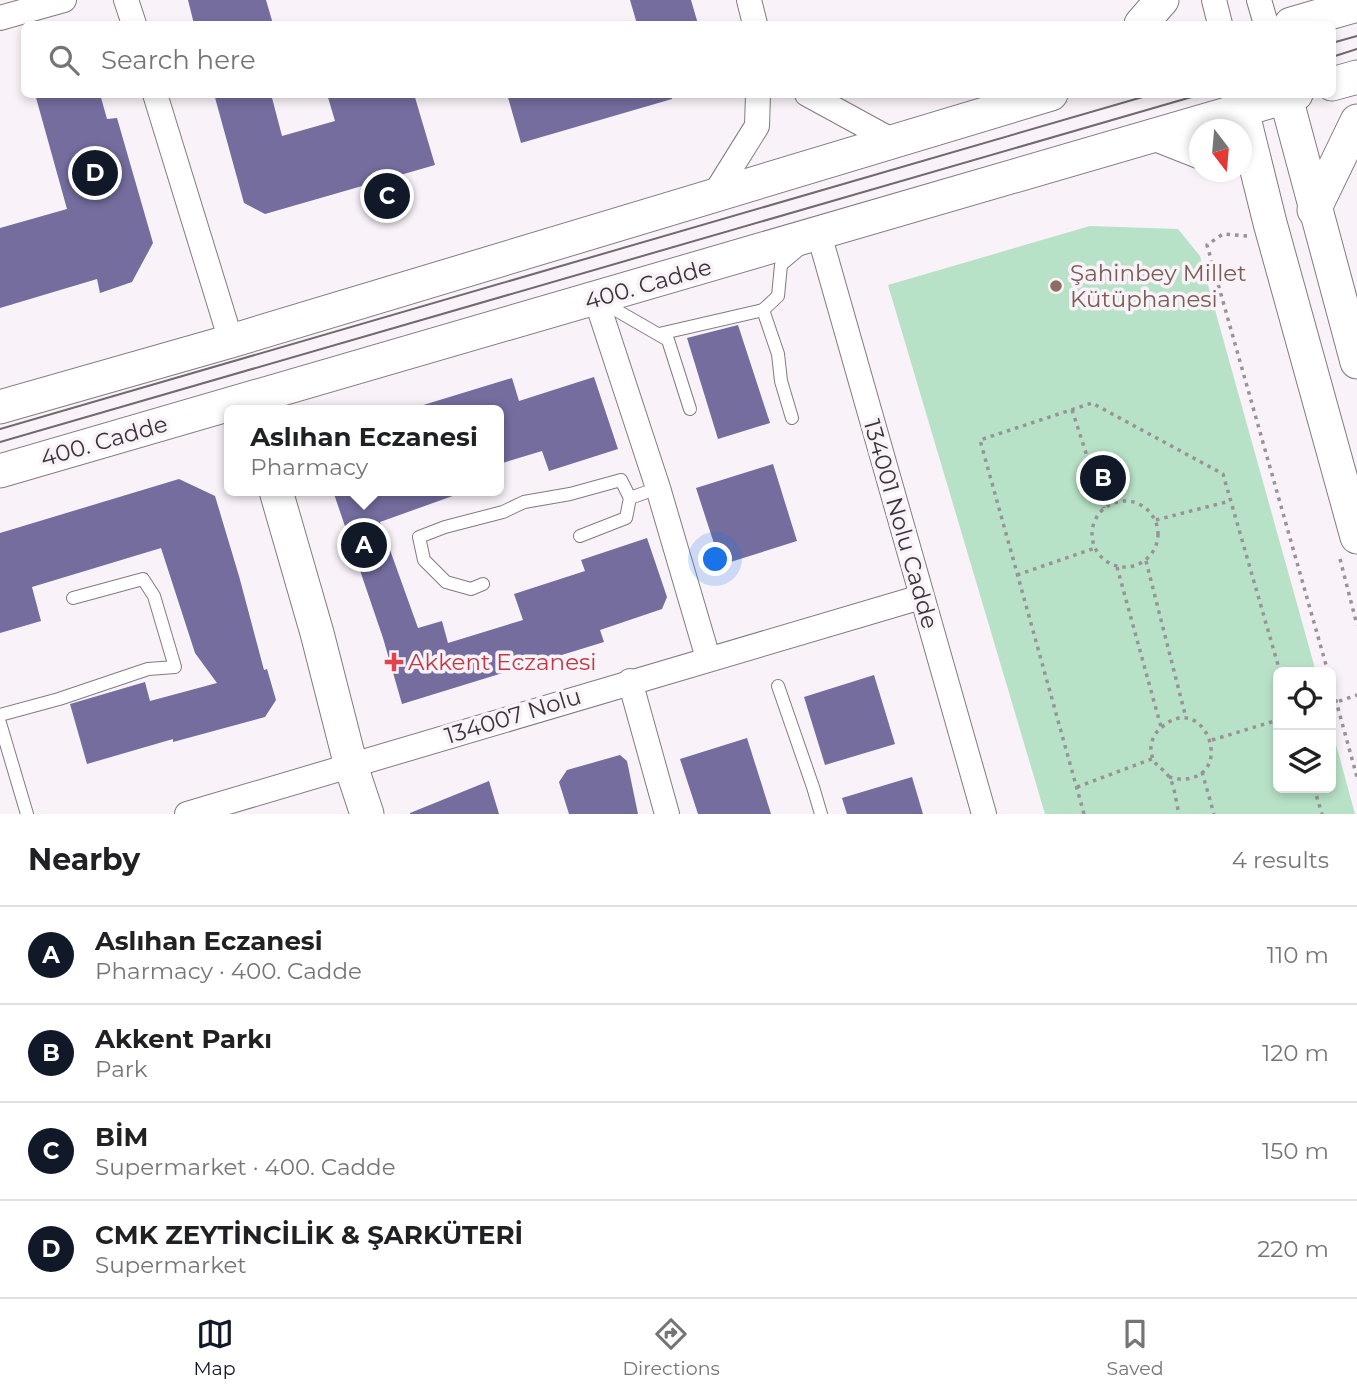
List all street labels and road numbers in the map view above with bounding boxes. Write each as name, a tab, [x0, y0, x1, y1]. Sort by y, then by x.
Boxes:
street label: 400. Cadde	[581, 252, 715, 316]
street label: 400. Cadde	[37, 409, 171, 473]
street label: 134001 Nolu Cadde	[858, 416, 944, 632]
street label: 134007 Nolu	[441, 682, 585, 750]

